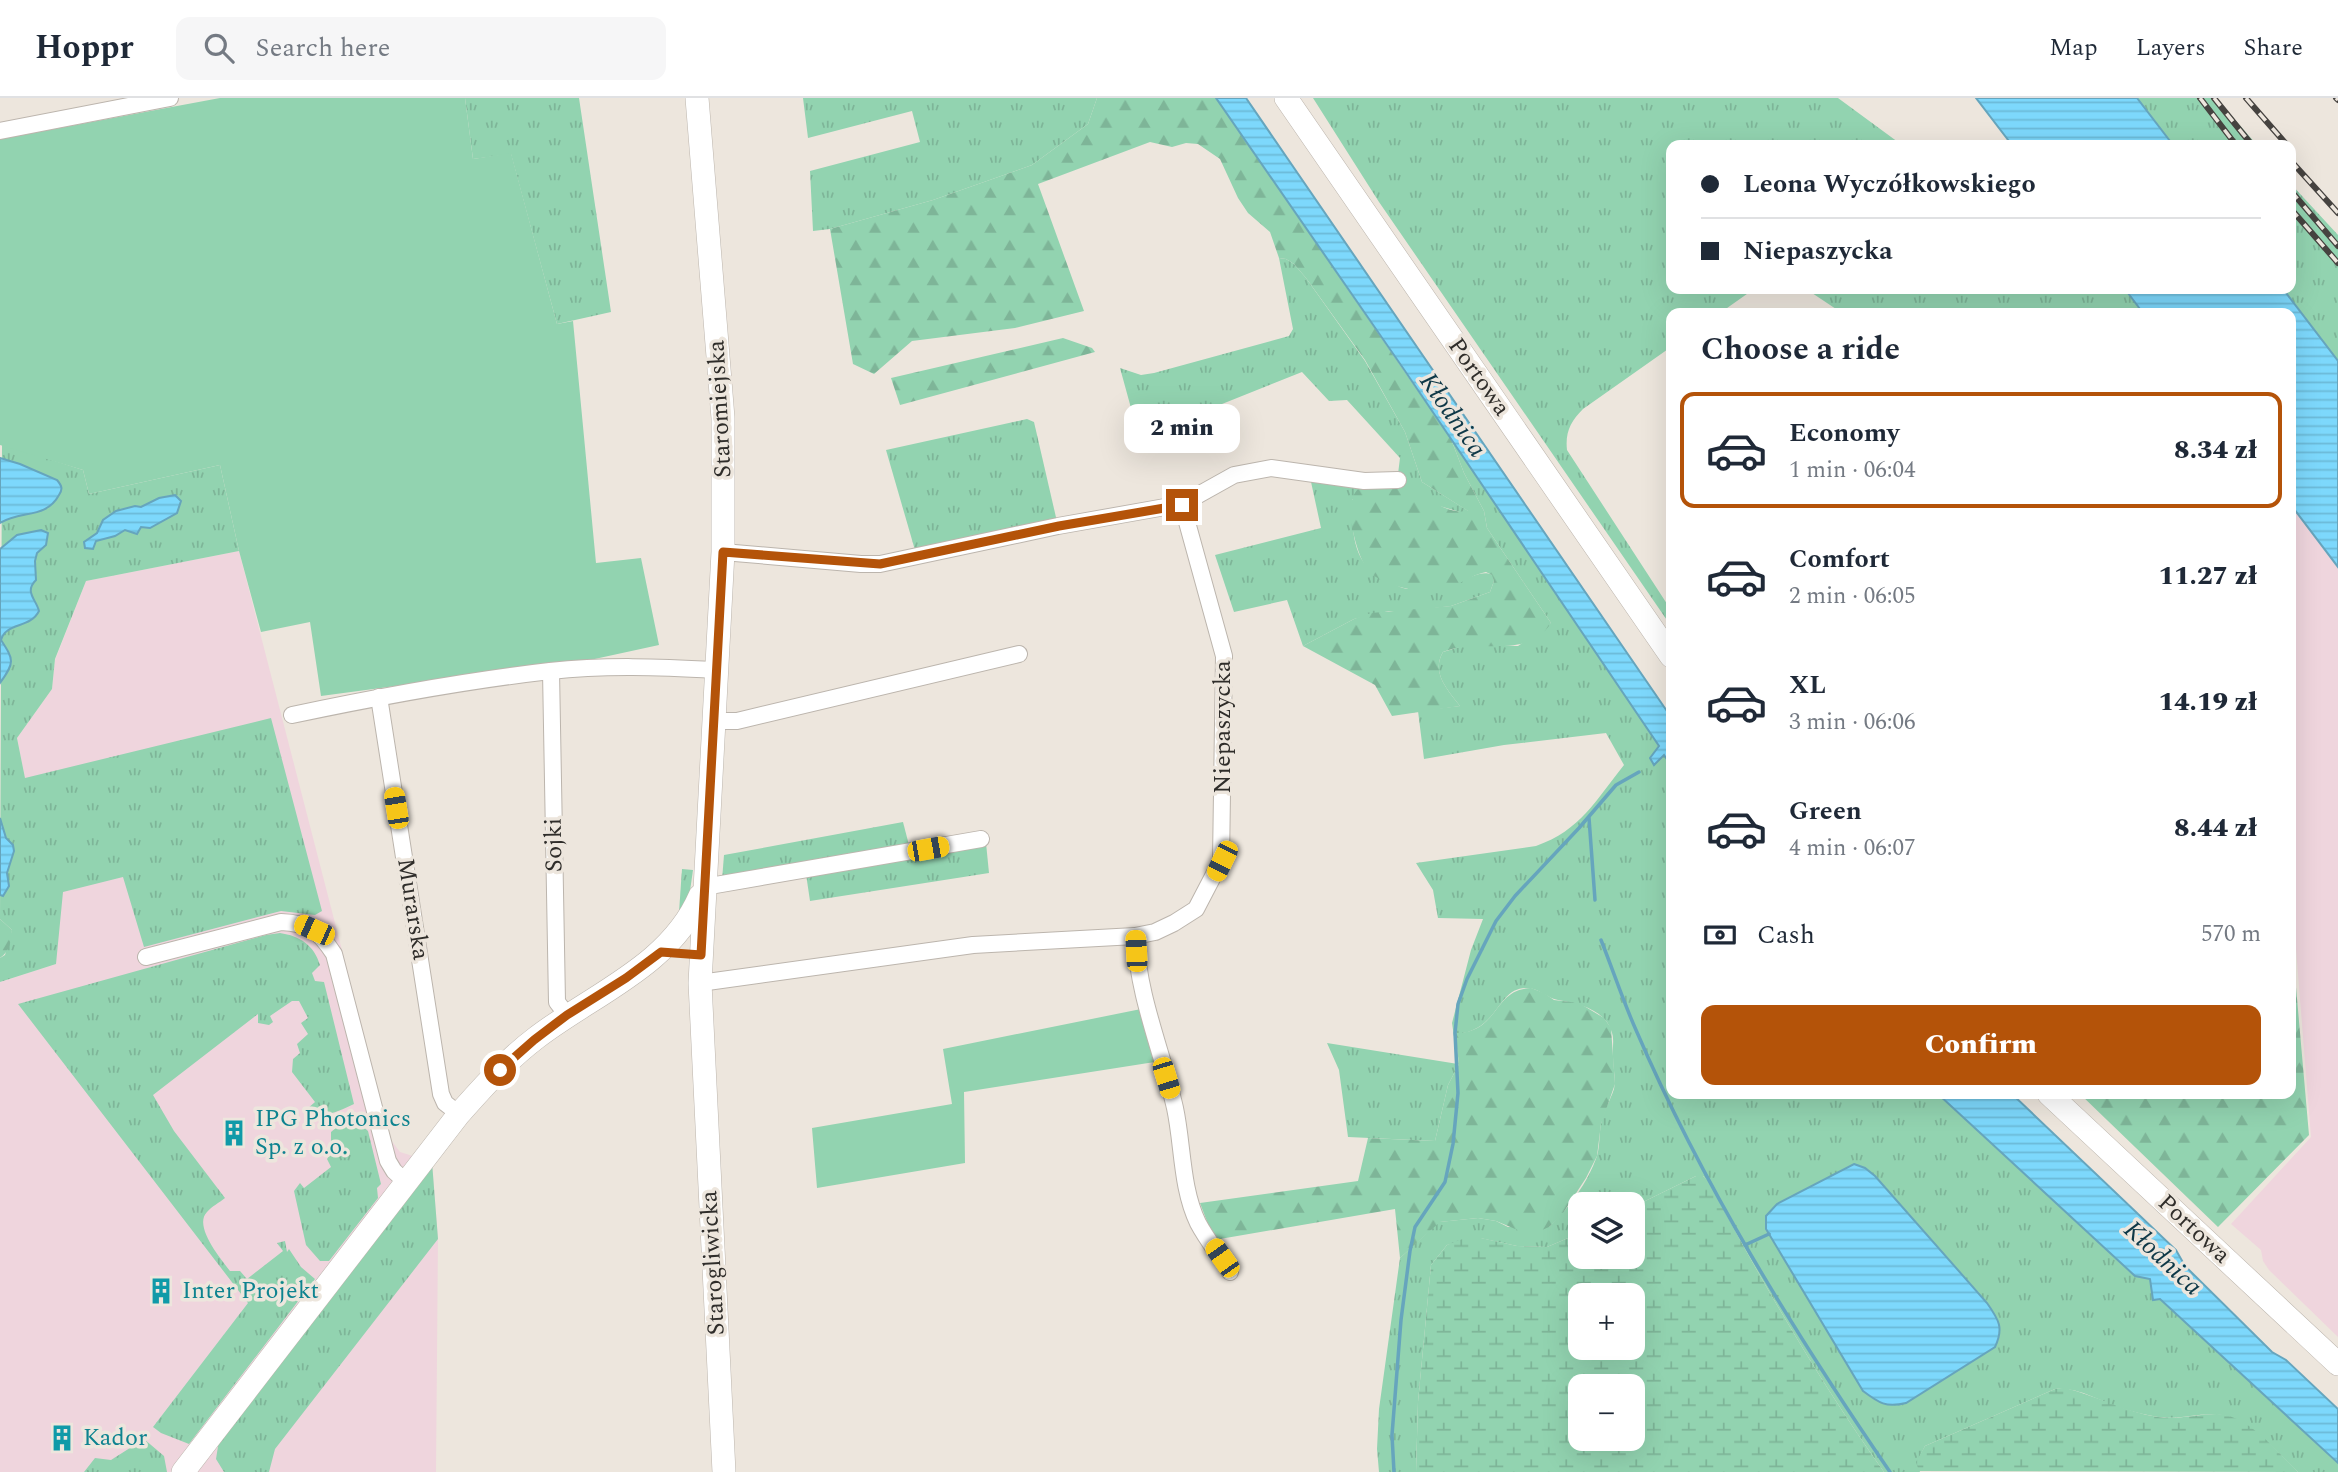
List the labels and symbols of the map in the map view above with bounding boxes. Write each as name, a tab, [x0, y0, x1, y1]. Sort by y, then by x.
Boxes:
street label: Portowa	[1439, 330, 1519, 424]
street label: Staromiejska	[698, 339, 742, 479]
water label: Kłodnica	[1409, 364, 1497, 466]
callout: 2 min	[1124, 404, 1240, 452]
route end	[1166, 489, 1198, 521]
street label: Niepaszycka	[1205, 660, 1241, 794]
car	[383, 786, 410, 830]
street label: Sojki	[536, 818, 572, 872]
car	[906, 835, 951, 863]
car	[1204, 838, 1241, 884]
street label: Murarska	[387, 855, 439, 963]
car	[291, 912, 338, 948]
car	[1125, 929, 1148, 973]
route start	[484, 1054, 516, 1086]
car	[1150, 1055, 1183, 1101]
place label: IPG Photonics Sp. z o.o.	[255, 1101, 411, 1165]
building icon: IPG Photonics Sp. z o.o.	[219, 1118, 249, 1148]
street label: Portowa	[2149, 1186, 2239, 1273]
street label: Starogliwicka	[691, 1189, 735, 1336]
water label: Kłodnica	[2114, 1211, 2212, 1305]
car	[1202, 1235, 1243, 1281]
place label: Inter Projekt	[182, 1273, 319, 1309]
building icon: Inter Projekt	[146, 1276, 176, 1306]
place label: Kador	[83, 1420, 147, 1456]
building icon: Kador	[47, 1423, 77, 1453]

